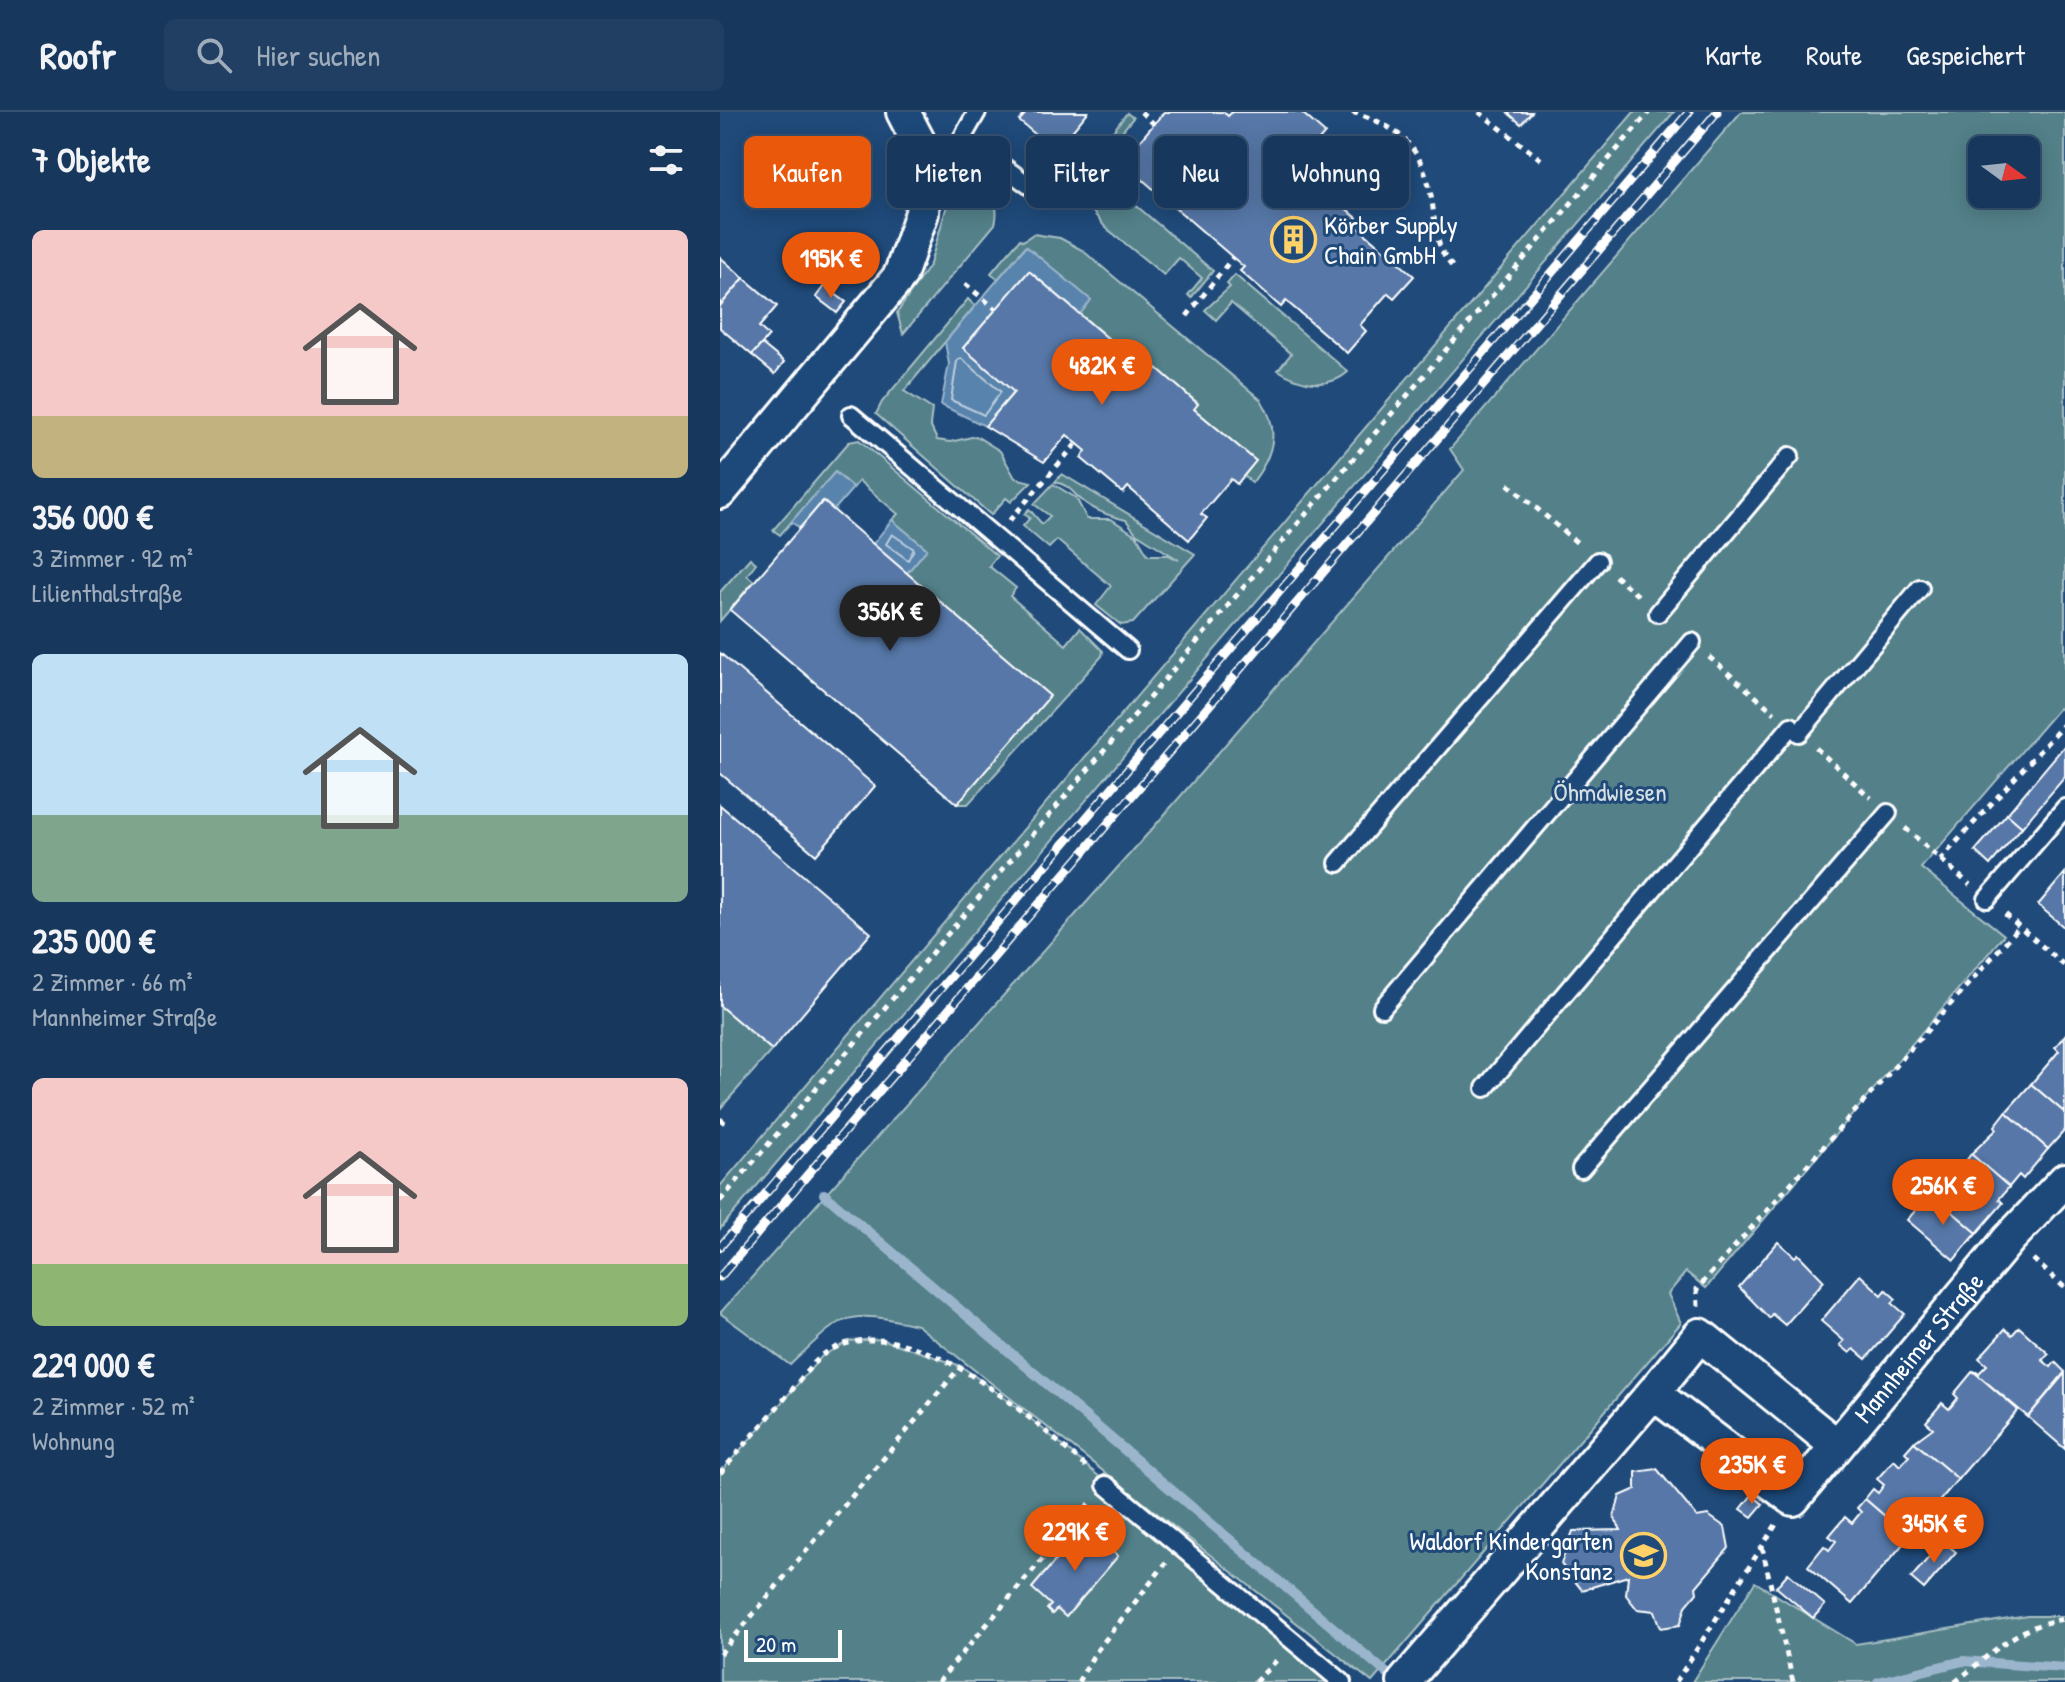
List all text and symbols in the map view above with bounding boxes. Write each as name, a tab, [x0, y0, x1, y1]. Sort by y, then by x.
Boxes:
search box	[164, 19, 724, 91]
text: Roofr	[40, 29, 116, 81]
icon: search	[192, 33, 236, 77]
text: Hier suchen	[256, 35, 381, 75]
text: Karte	[1705, 36, 1762, 74]
text: Route	[1806, 36, 1862, 74]
text: Gespeichert	[1906, 36, 2025, 74]
chip: Kaufen	[744, 136, 871, 208]
chip: Mieten	[887, 136, 1010, 208]
chip: Filter	[1026, 136, 1138, 208]
chip: Neu	[1154, 136, 1247, 208]
chip: Wohnung	[1263, 136, 1409, 208]
north arrow	[1968, 136, 2040, 208]
map controls	[1968, 136, 2040, 208]
text: 7 Objekte	[32, 137, 150, 183]
icon: filters	[644, 138, 688, 182]
place label: Körber Supply Chain GmbH	[1324, 207, 1458, 272]
building icon: Körber Supply Chain GmbH	[1269, 216, 1317, 264]
pin: 195K €	[766, 232, 896, 300]
text: 195K €	[800, 240, 862, 275]
icon: home	[288, 282, 432, 426]
pin: 482K €	[1037, 339, 1167, 407]
text: 482K €	[1069, 347, 1135, 382]
text: 356 000 €	[32, 494, 153, 540]
text: 3 Zimmer · 92 m²	[32, 540, 193, 575]
text: Lilienthalstraße	[32, 575, 183, 610]
pin: 356K €	[825, 585, 955, 653]
text: 356K €	[857, 593, 923, 628]
icon: home	[288, 706, 432, 850]
park label: Öhmdwiesen	[1553, 774, 1667, 809]
text: 235 000 €	[32, 918, 155, 964]
text: 2 Zimmer · 66 m²	[32, 964, 192, 999]
text: Mannheimer Straße	[32, 999, 217, 1034]
icon: home	[288, 1130, 432, 1274]
pin: 256K €	[1878, 1159, 2008, 1227]
text: 256K €	[1910, 1167, 1976, 1202]
street label: Mannheimer Straße	[1846, 1265, 1991, 1430]
text: 229 000 €	[32, 1342, 154, 1388]
text: 2 Zimmer · 52 m²	[32, 1388, 195, 1423]
text: Wohnung	[32, 1423, 115, 1458]
pin: 235K €	[1687, 1438, 1817, 1506]
text: 235K €	[1719, 1446, 1785, 1481]
pin: 345K €	[1869, 1497, 1999, 1565]
pin: 229K €	[1010, 1505, 1140, 1573]
text: 345K €	[1902, 1505, 1966, 1540]
text: 229K €	[1042, 1513, 1108, 1548]
place label: Waldorf Kindergarten Konstanz	[1409, 1523, 1613, 1588]
school or university icon: Waldorf Kindergarten Konstanz	[1620, 1532, 1668, 1580]
scale bar	[744, 1626, 842, 1662]
text: 20 m	[756, 1629, 796, 1659]

